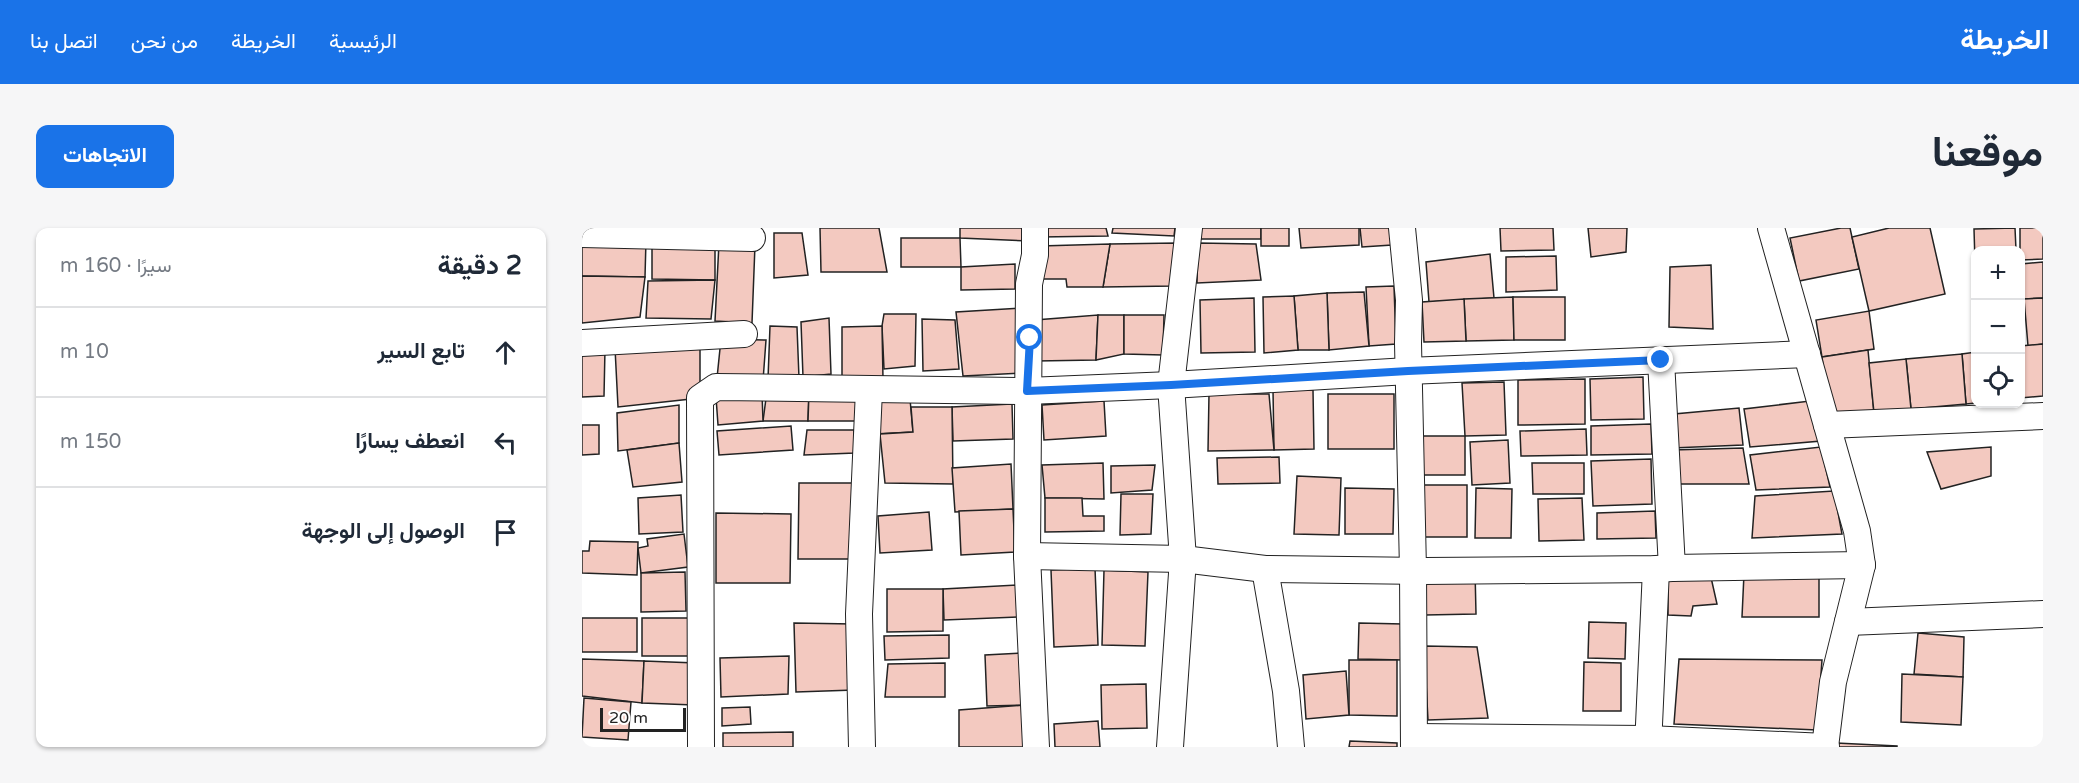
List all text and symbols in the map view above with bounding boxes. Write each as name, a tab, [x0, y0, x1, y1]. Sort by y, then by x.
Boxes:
text: الخريطة	[1960, 23, 2049, 57]
text: اتصل بنا	[30, 29, 98, 54]
text: من نحن	[131, 29, 198, 54]
text: الخريطة	[231, 29, 296, 54]
text: الرئيسية	[329, 29, 397, 54]
button: الاتجاهات	[36, 125, 174, 188]
text: موقعنا	[1932, 127, 2043, 178]
map controls	[1971, 246, 2025, 408]
button: +	[1971, 246, 2025, 300]
text: 2 دقيقة	[438, 250, 522, 281]
text: سيرًا · 160 m	[60, 254, 172, 278]
button: −	[1971, 300, 2025, 354]
route start	[1016, 324, 1042, 350]
icon: ahead	[489, 336, 522, 369]
text: تابع السير	[377, 338, 465, 364]
text: 10 m	[60, 340, 109, 364]
route end	[1647, 346, 1673, 372]
button: locate	[1971, 354, 2025, 408]
icon: left	[489, 426, 522, 459]
text: انعطف يسارًا	[355, 428, 465, 454]
text: 150 m	[60, 430, 121, 454]
icon: arrive	[489, 516, 522, 549]
text: الوصول إلى الوجهة	[301, 518, 465, 544]
scale bar	[600, 705, 686, 732]
text: 20 m	[609, 708, 648, 728]

